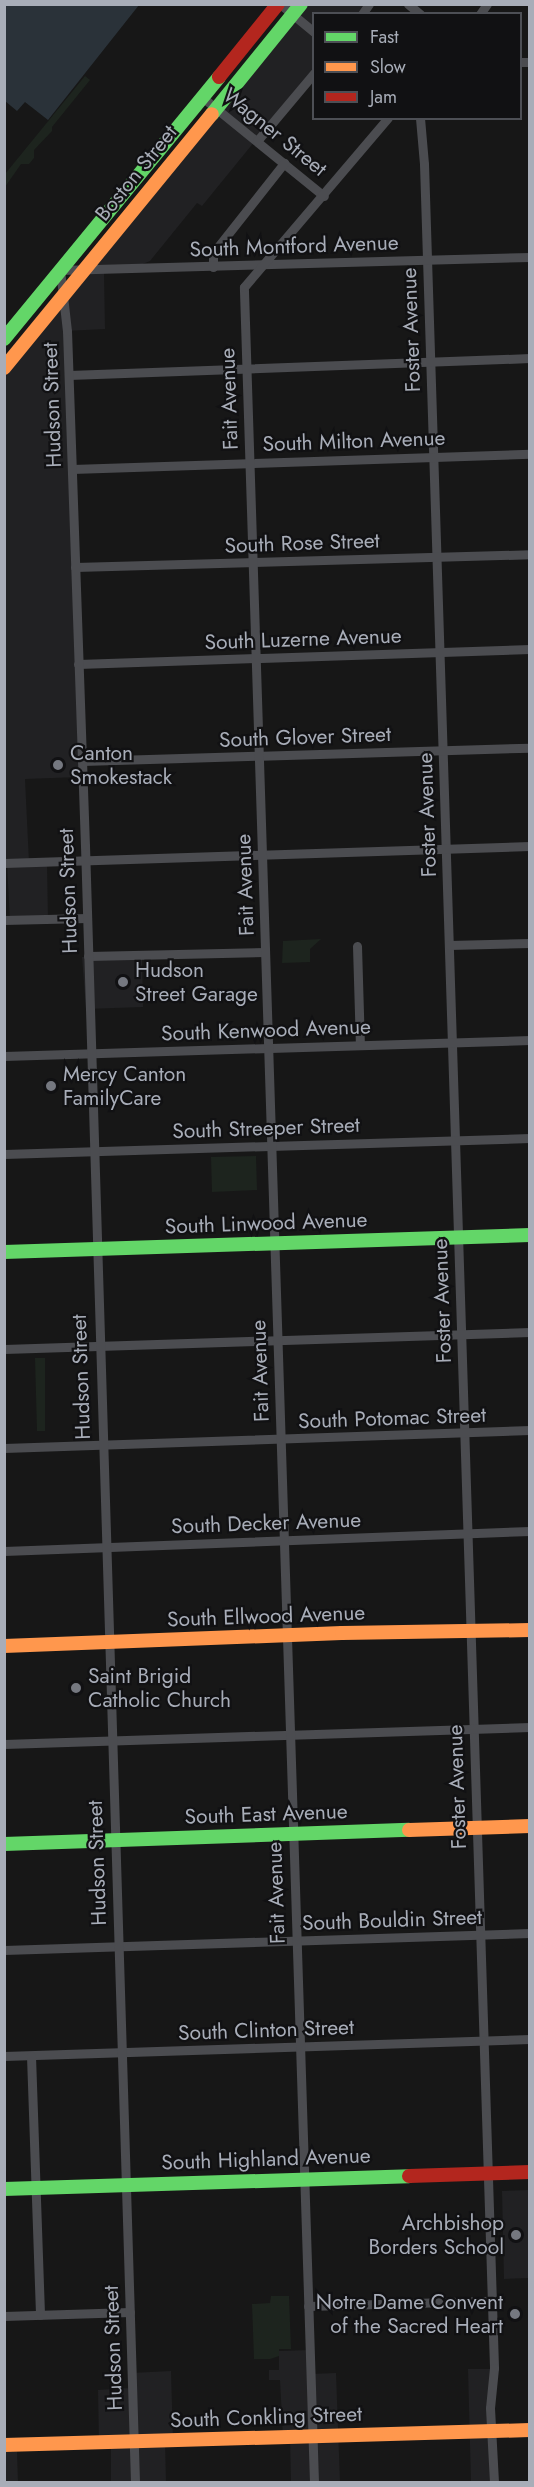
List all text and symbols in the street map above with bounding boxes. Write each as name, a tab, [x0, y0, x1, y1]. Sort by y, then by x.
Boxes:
legend	[312, 12, 522, 120]
text: Fast	[370, 24, 399, 50]
text: Slow	[370, 54, 406, 80]
street label: Wagner Street	[218, 82, 332, 182]
text: Jam	[370, 84, 397, 110]
street label: Boston Street	[90, 120, 182, 226]
street label: South Montford Avenue	[189, 230, 399, 262]
street label: Foster Avenue	[396, 267, 426, 393]
street label: Hudson Street	[37, 342, 67, 468]
street label: Fait Avenue	[215, 347, 243, 451]
street label: South Milton Avenue	[262, 425, 446, 457]
street label: South Rose Street	[224, 528, 380, 558]
street label: South Luzerne Avenue	[204, 623, 402, 655]
street label: South Glover Street	[219, 721, 391, 753]
place label: Canton Smokestack	[70, 740, 172, 790]
street label: Foster Avenue	[412, 752, 442, 878]
marker: Canton Smokestack	[51, 758, 65, 772]
street label: Hudson Street	[53, 828, 83, 954]
street label: Fait Avenue	[231, 833, 259, 937]
place label: Hudson Street Garage	[135, 957, 258, 1007]
marker: Hudson Street Garage	[116, 975, 130, 989]
street label: South Kenwood Avenue	[161, 1014, 371, 1046]
place label: Mercy Canton FamilyCare	[63, 1061, 186, 1111]
marker: Mercy Canton FamilyCare	[44, 1079, 58, 1093]
street label: South Streeper Street	[172, 1112, 360, 1144]
street label: South Linwood Avenue	[164, 1207, 368, 1239]
street label: Foster Avenue	[427, 1238, 457, 1364]
street label: Hudson Street	[66, 1314, 96, 1440]
street label: Fait Avenue	[246, 1319, 274, 1423]
street label: South Potomac Street	[298, 1402, 486, 1434]
street label: South Decker Avenue	[171, 1507, 361, 1539]
street label: South Ellwood Avenue	[167, 1600, 365, 1632]
place label: Saint Brigid Catholic Church	[88, 1663, 231, 1713]
marker: Saint Brigid Catholic Church	[69, 1681, 83, 1695]
street label: Foster Avenue	[442, 1724, 472, 1850]
street label: South East Avenue	[184, 1799, 348, 1829]
street label: Hudson Street	[82, 1800, 112, 1926]
street label: Fait Avenue	[262, 1841, 290, 1945]
street label: South Bouldin Street	[301, 1904, 483, 1936]
street label: South Clinton Street	[178, 2014, 354, 2046]
street label: South Highland Avenue	[161, 2143, 371, 2175]
place label: Archbishop Borders School	[369, 2210, 504, 2260]
marker: Archbishop Borders School	[509, 2228, 523, 2242]
street label: Hudson Street	[98, 2285, 128, 2411]
place label: Notre Dame Convent of the Sacred Heart	[316, 2289, 503, 2339]
marker: Notre Dame Convent of the Sacred Heart	[508, 2307, 522, 2321]
street label: South Conkling Street	[170, 2401, 362, 2433]

